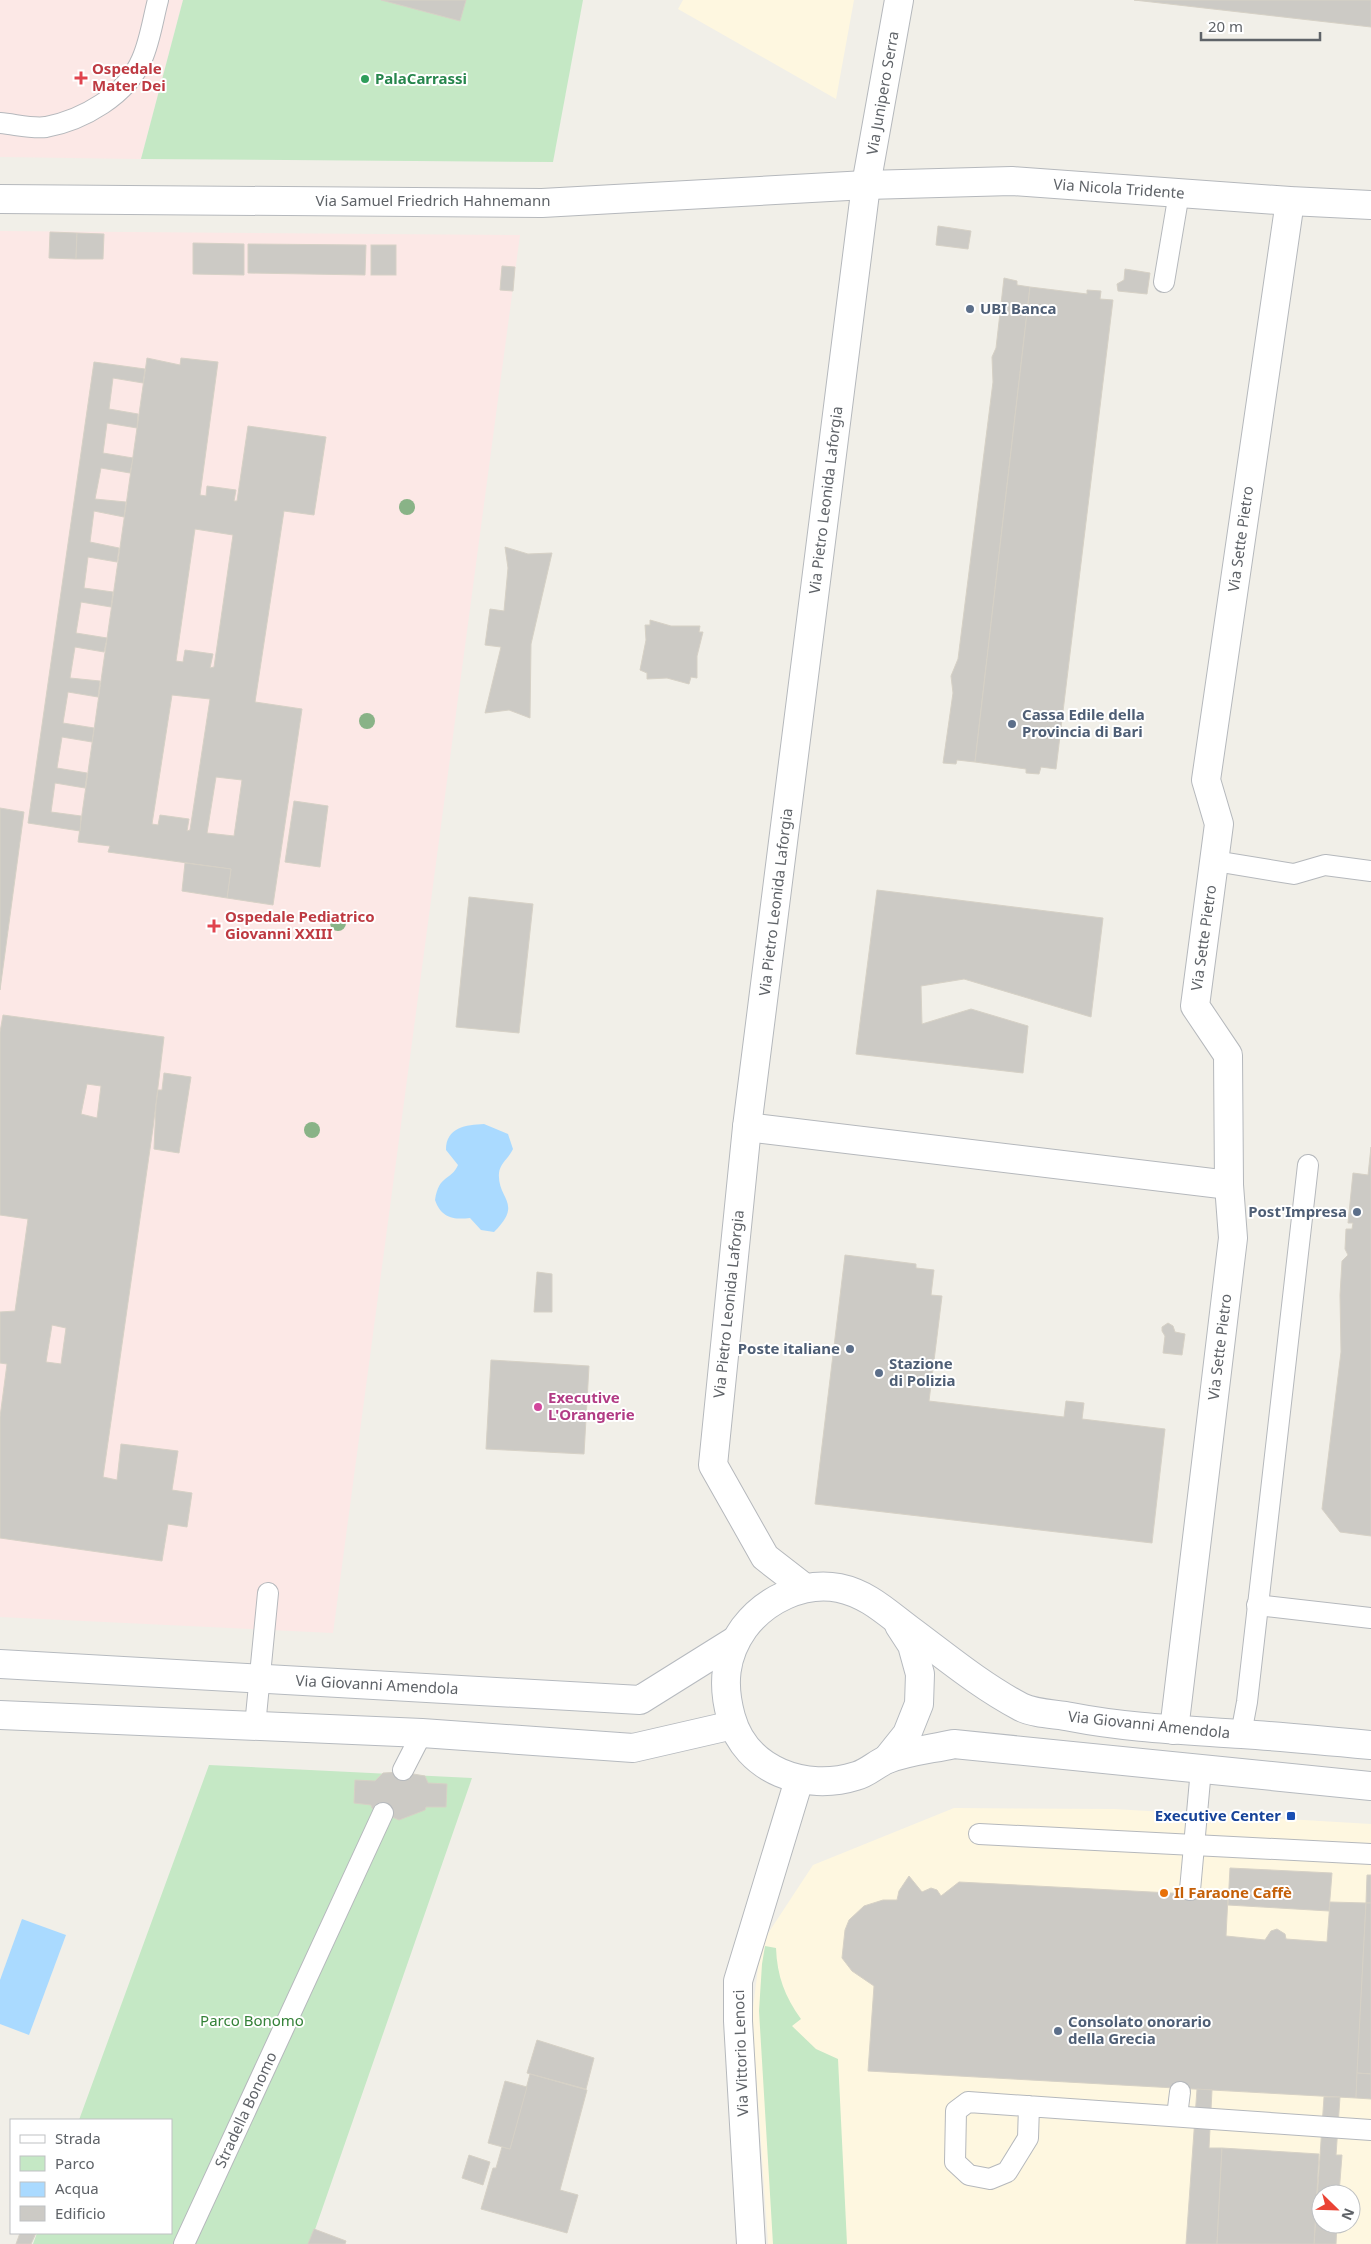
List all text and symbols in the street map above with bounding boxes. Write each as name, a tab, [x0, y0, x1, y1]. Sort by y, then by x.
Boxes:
scale bar	[1201, 10, 1320, 42]
text: 20 m	[1208, 16, 1243, 36]
street label: Via Junipero Serra	[861, 29, 903, 156]
place label: Ospedale Mater Dei	[92, 58, 166, 95]
place label: PalaCarrassi	[375, 68, 467, 88]
marker: Ospedale Mater Dei	[74, 71, 88, 85]
marker: PalaCarrassi	[359, 73, 371, 85]
street label: Via Nicola Tridente	[1053, 173, 1185, 203]
street label: Via Samuel Friedrich Hahnemann	[316, 190, 550, 210]
place label: UBI Banca	[980, 298, 1057, 318]
marker: UBI Banca	[964, 303, 976, 315]
street label: Via Pietro Leonida Laforgia	[804, 405, 846, 595]
street label: Via Sette Pietro	[1223, 485, 1257, 593]
place label: Cassa Edile della Provincia di Bari	[1022, 704, 1145, 741]
marker: Cassa Edile della Provincia di Bari	[1006, 718, 1018, 730]
street label: Via Pietro Leonida Laforgia	[754, 807, 796, 997]
street label: Via Sette Pietro	[1186, 884, 1220, 992]
place label: Ospedale Pediatrico Giovanni XXIII	[225, 906, 375, 943]
marker: Ospedale Pediatrico Giovanni XXIII	[207, 919, 221, 933]
place label: Post'Impresa	[1248, 1201, 1347, 1221]
marker: Post'Impresa	[1351, 1206, 1363, 1218]
street label: Via Pietro Leonida Laforgia	[708, 1209, 748, 1399]
street label: Via Sette Pietro	[1203, 1293, 1235, 1401]
place label: Poste italiane	[738, 1338, 840, 1358]
marker: Poste italiane	[844, 1343, 856, 1355]
place label: Stazione di Polizia	[889, 1353, 955, 1390]
marker: Stazione di Polizia	[873, 1367, 885, 1379]
place label: Executive L'Orangerie	[548, 1387, 635, 1424]
marker: Executive L'Orangerie	[532, 1401, 544, 1413]
street label: Via Giovanni Amendola	[295, 1670, 459, 1698]
street label: Via Giovanni Amendola	[1067, 1706, 1231, 1742]
place label: Executive Center	[1155, 1805, 1281, 1825]
marker: Executive Center	[1285, 1810, 1297, 1822]
place label: Il Faraone Caffè	[1174, 1882, 1292, 1902]
marker: Il Faraone Caffè	[1158, 1887, 1170, 1899]
street label: Via Vittorio Lenoci	[728, 1989, 752, 2117]
park label: Parco Bonomo	[200, 2010, 304, 2030]
place label: Consolato onorario della Grecia	[1068, 2011, 1211, 2048]
marker: Consolato onorario della Grecia	[1052, 2025, 1064, 2037]
street label: Stradella Bonomo	[209, 2048, 281, 2171]
legend	[10, 2119, 172, 2234]
text: Strada	[55, 2128, 101, 2148]
text: Parco	[55, 2153, 95, 2173]
text: Acqua	[55, 2178, 99, 2198]
north arrow	[1311, 2184, 1361, 2234]
text: Edificio	[55, 2203, 106, 2223]
text: N	[1337, 2205, 1359, 2223]

